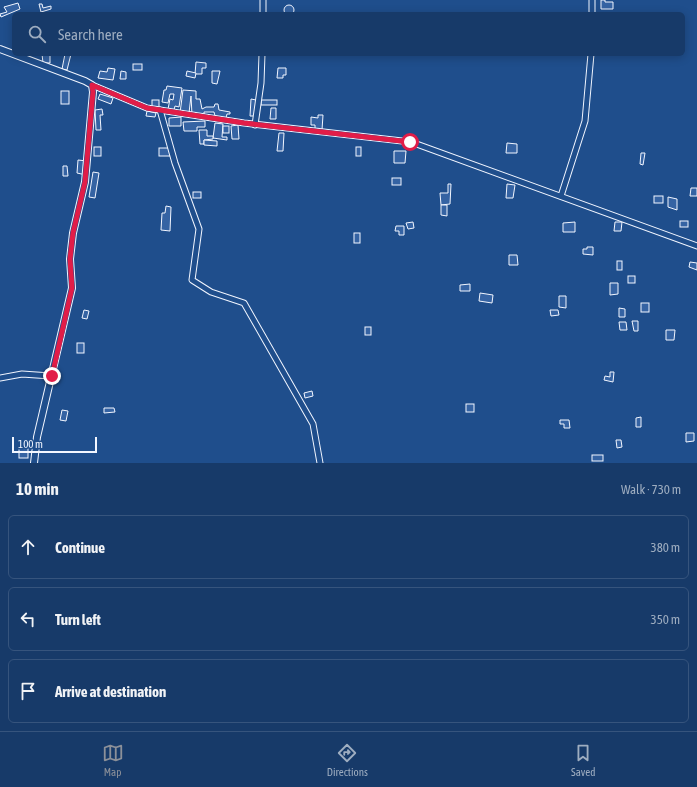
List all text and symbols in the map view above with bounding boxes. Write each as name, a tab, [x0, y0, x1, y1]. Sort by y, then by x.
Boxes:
search box	[12, 12, 685, 56]
icon: search	[26, 23, 48, 45]
text: Search here	[58, 26, 123, 43]
route start	[401, 133, 419, 151]
route end	[43, 367, 61, 385]
scale bar	[12, 435, 97, 454]
text: 100 m	[18, 438, 43, 450]
text: 10 min	[16, 479, 59, 499]
text: Walk · 730 m	[621, 482, 681, 497]
icon: ahead	[17, 536, 39, 558]
text: Continue	[55, 539, 105, 556]
text: 380 m	[651, 540, 680, 555]
icon: left	[17, 608, 39, 630]
text: Turn left	[55, 611, 101, 628]
text: 350 m	[651, 612, 680, 627]
icon: arrive	[17, 680, 39, 702]
text: Arrive at destination	[55, 683, 166, 700]
tab: Map	[102, 742, 124, 778]
tab: Directions	[327, 742, 368, 778]
tab: Saved	[571, 742, 595, 778]

